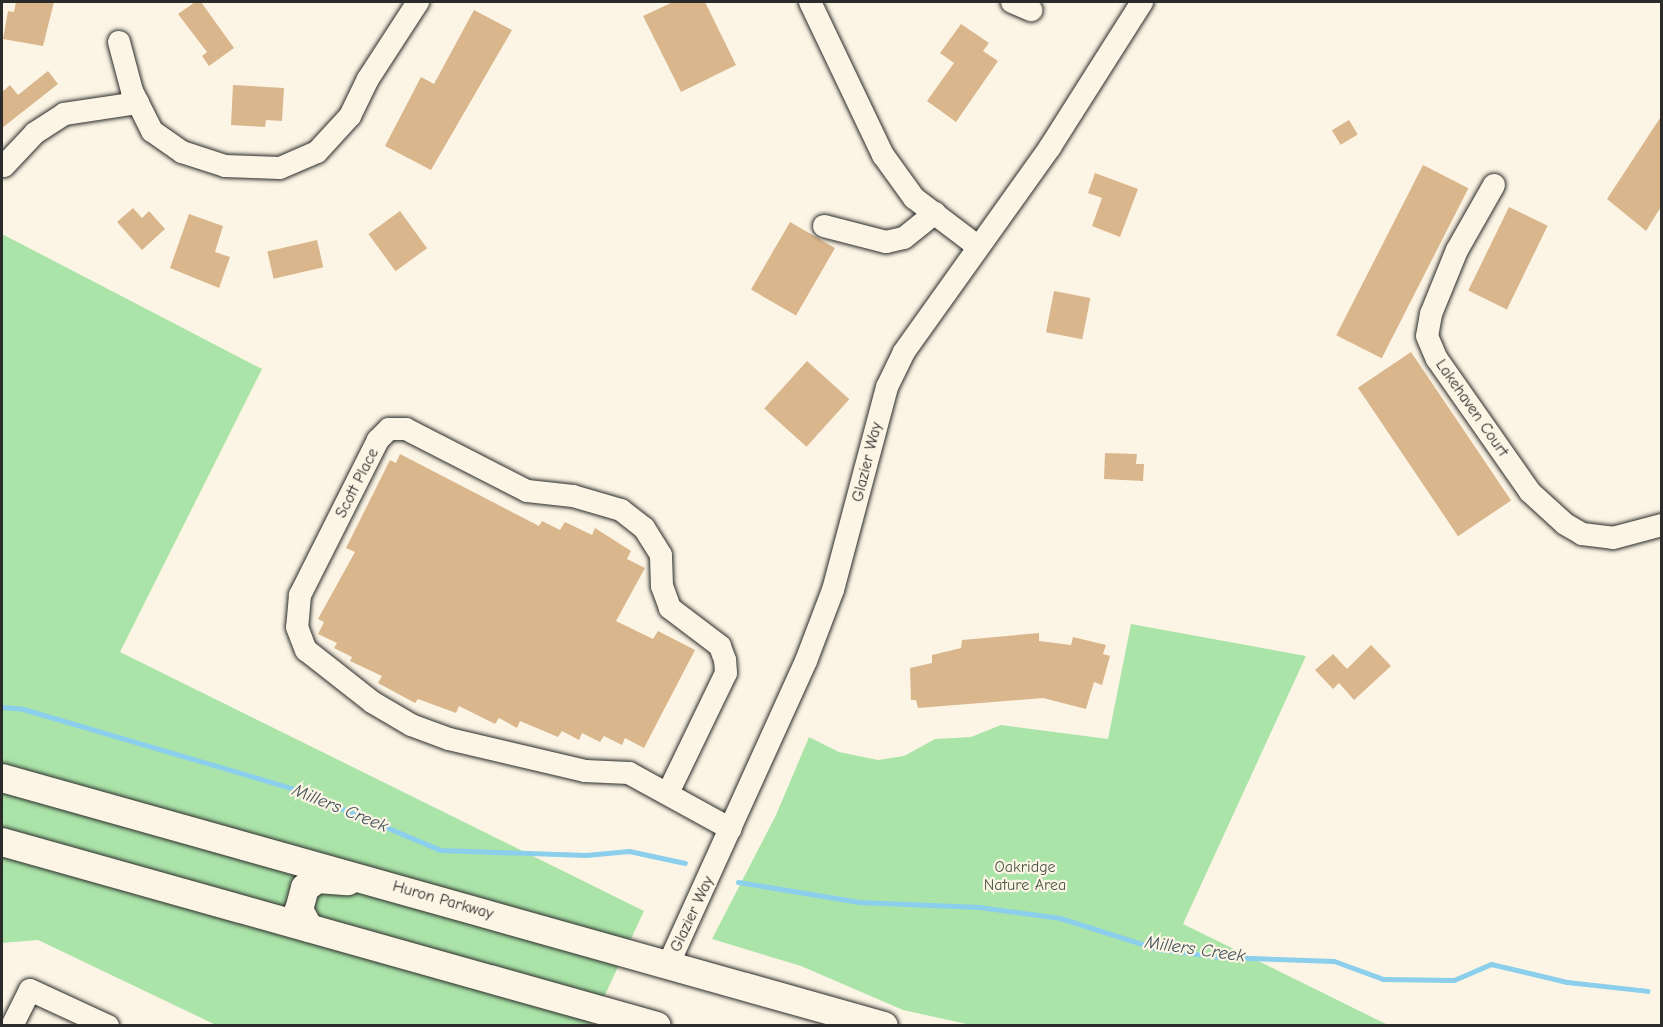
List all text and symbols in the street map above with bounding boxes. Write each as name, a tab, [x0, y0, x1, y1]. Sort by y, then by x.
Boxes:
street label: Lakehaven Court	[1431, 356, 1513, 460]
street label: Glazier Way	[848, 420, 886, 504]
street label: Scott Place	[331, 445, 383, 521]
water label: Millers Creek	[289, 780, 391, 838]
park label: Oakridge Nature Area	[984, 857, 1066, 895]
street label: Glazier Way	[666, 873, 718, 955]
street label: Huron Parkway	[390, 876, 496, 924]
water label: Millers Creek	[1143, 932, 1247, 968]

